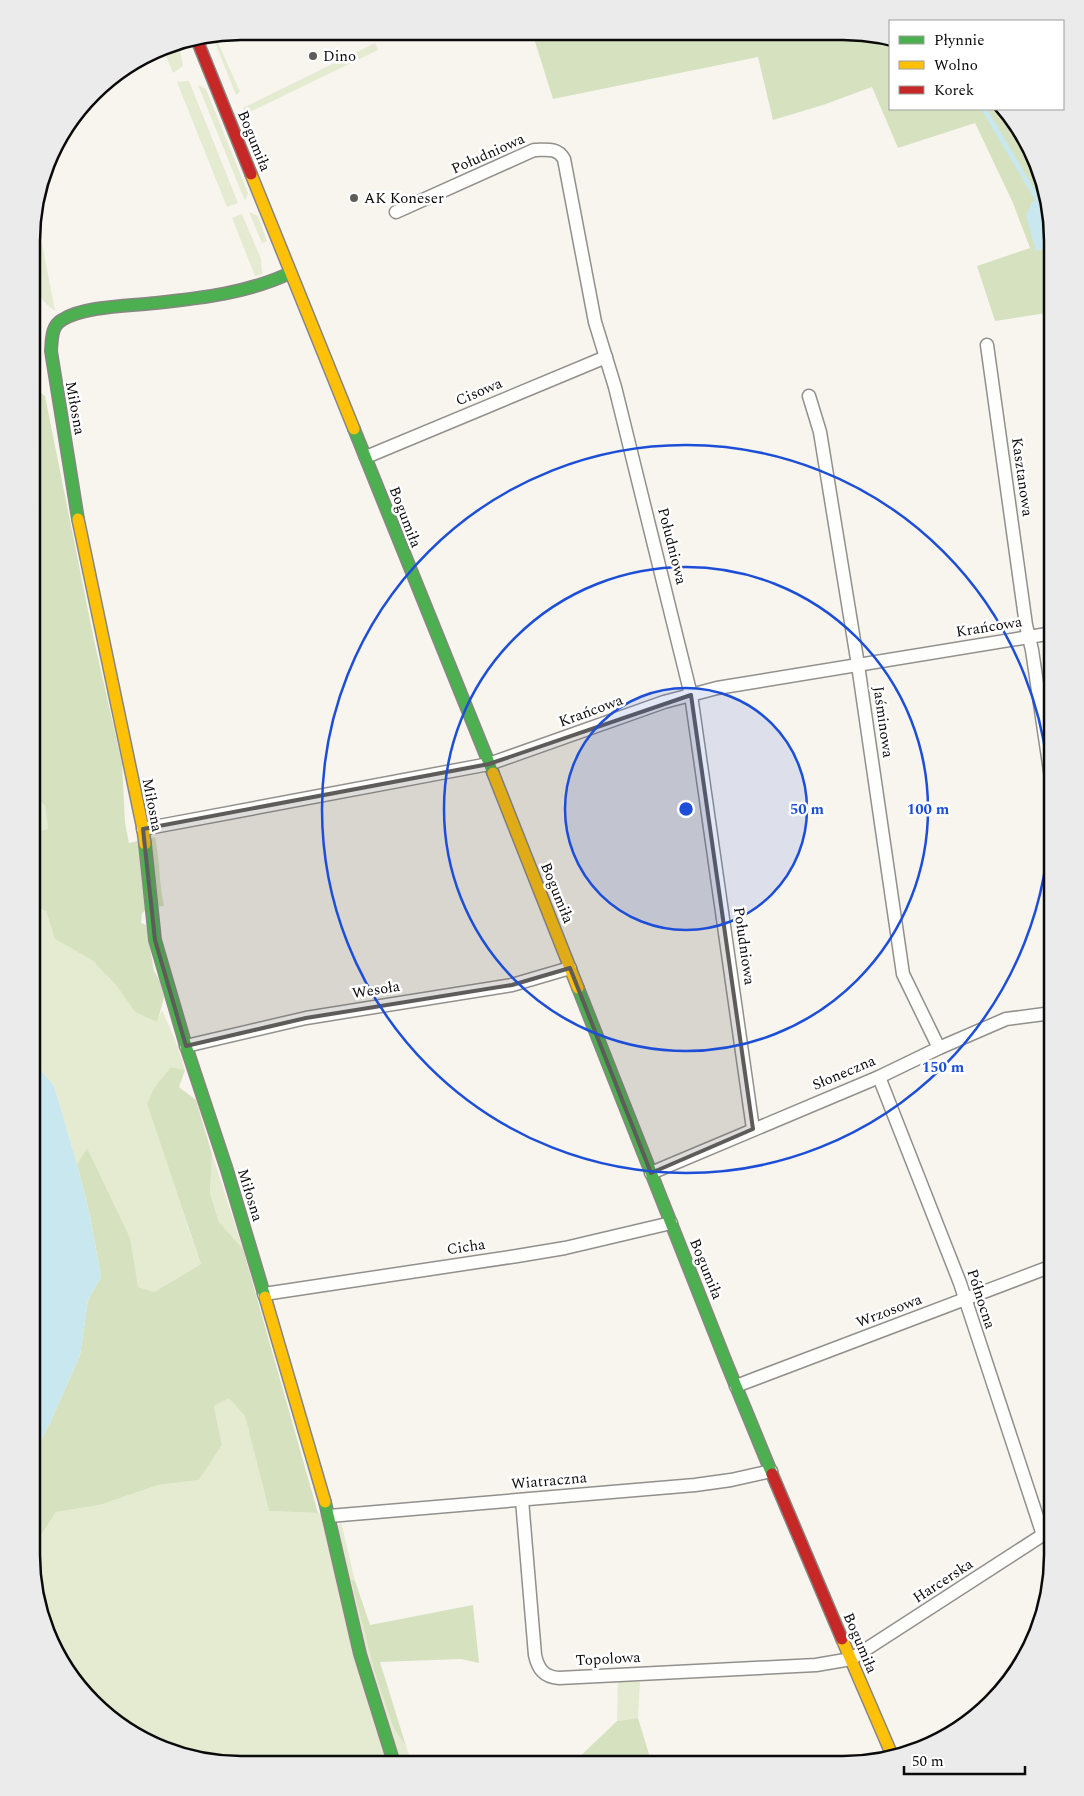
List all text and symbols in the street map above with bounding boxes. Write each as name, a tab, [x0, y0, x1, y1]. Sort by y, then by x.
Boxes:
legend	[889, 20, 1064, 110]
text: Płynnie	[934, 29, 985, 52]
place label: Dino	[323, 45, 356, 68]
marker: Dino	[307, 50, 319, 62]
text: Wolno	[934, 54, 978, 77]
text: Korek	[934, 79, 974, 102]
street label: Bogumiła	[231, 107, 277, 176]
street label: Południowa	[447, 127, 529, 181]
place label: AK Koneser	[364, 187, 444, 210]
marker: AK Koneser	[348, 192, 360, 204]
street label: Cisowa	[452, 372, 507, 412]
street label: Miłosna	[59, 379, 91, 437]
street label: Kasztanowa	[1005, 436, 1039, 519]
street label: Bogumiła	[383, 483, 427, 552]
street label: Południowa	[651, 505, 693, 588]
street label: Krańcowa	[954, 610, 1024, 644]
street label: Jaśminowa	[867, 685, 900, 760]
street label: Krańcowa	[556, 689, 627, 733]
street label: Miłosna	[136, 776, 169, 834]
text: 50 m	[790, 798, 825, 821]
text: 100 m	[907, 798, 950, 821]
centre of rings	[677, 800, 695, 818]
street label: Bogumiła	[534, 859, 580, 928]
street label: Południowa	[727, 905, 761, 987]
street label: Wesoła	[350, 975, 402, 1005]
street label: Słoneczna	[809, 1049, 880, 1097]
text: 150 m	[922, 1056, 965, 1079]
street label: Miłosna	[231, 1166, 269, 1225]
street label: Cicha	[445, 1233, 487, 1261]
street label: Bogumiła	[683, 1235, 729, 1304]
street label: Północna	[961, 1266, 1002, 1333]
street label: Wrzosowa	[853, 1288, 926, 1334]
street label: Wiatraczna	[510, 1466, 588, 1496]
street label: Harcerska	[908, 1553, 978, 1609]
street label: Bogumiła	[837, 1609, 883, 1678]
street label: Topolowa	[575, 1646, 642, 1672]
scale bar	[904, 1744, 1025, 1776]
text: 50 m	[912, 1750, 944, 1773]

